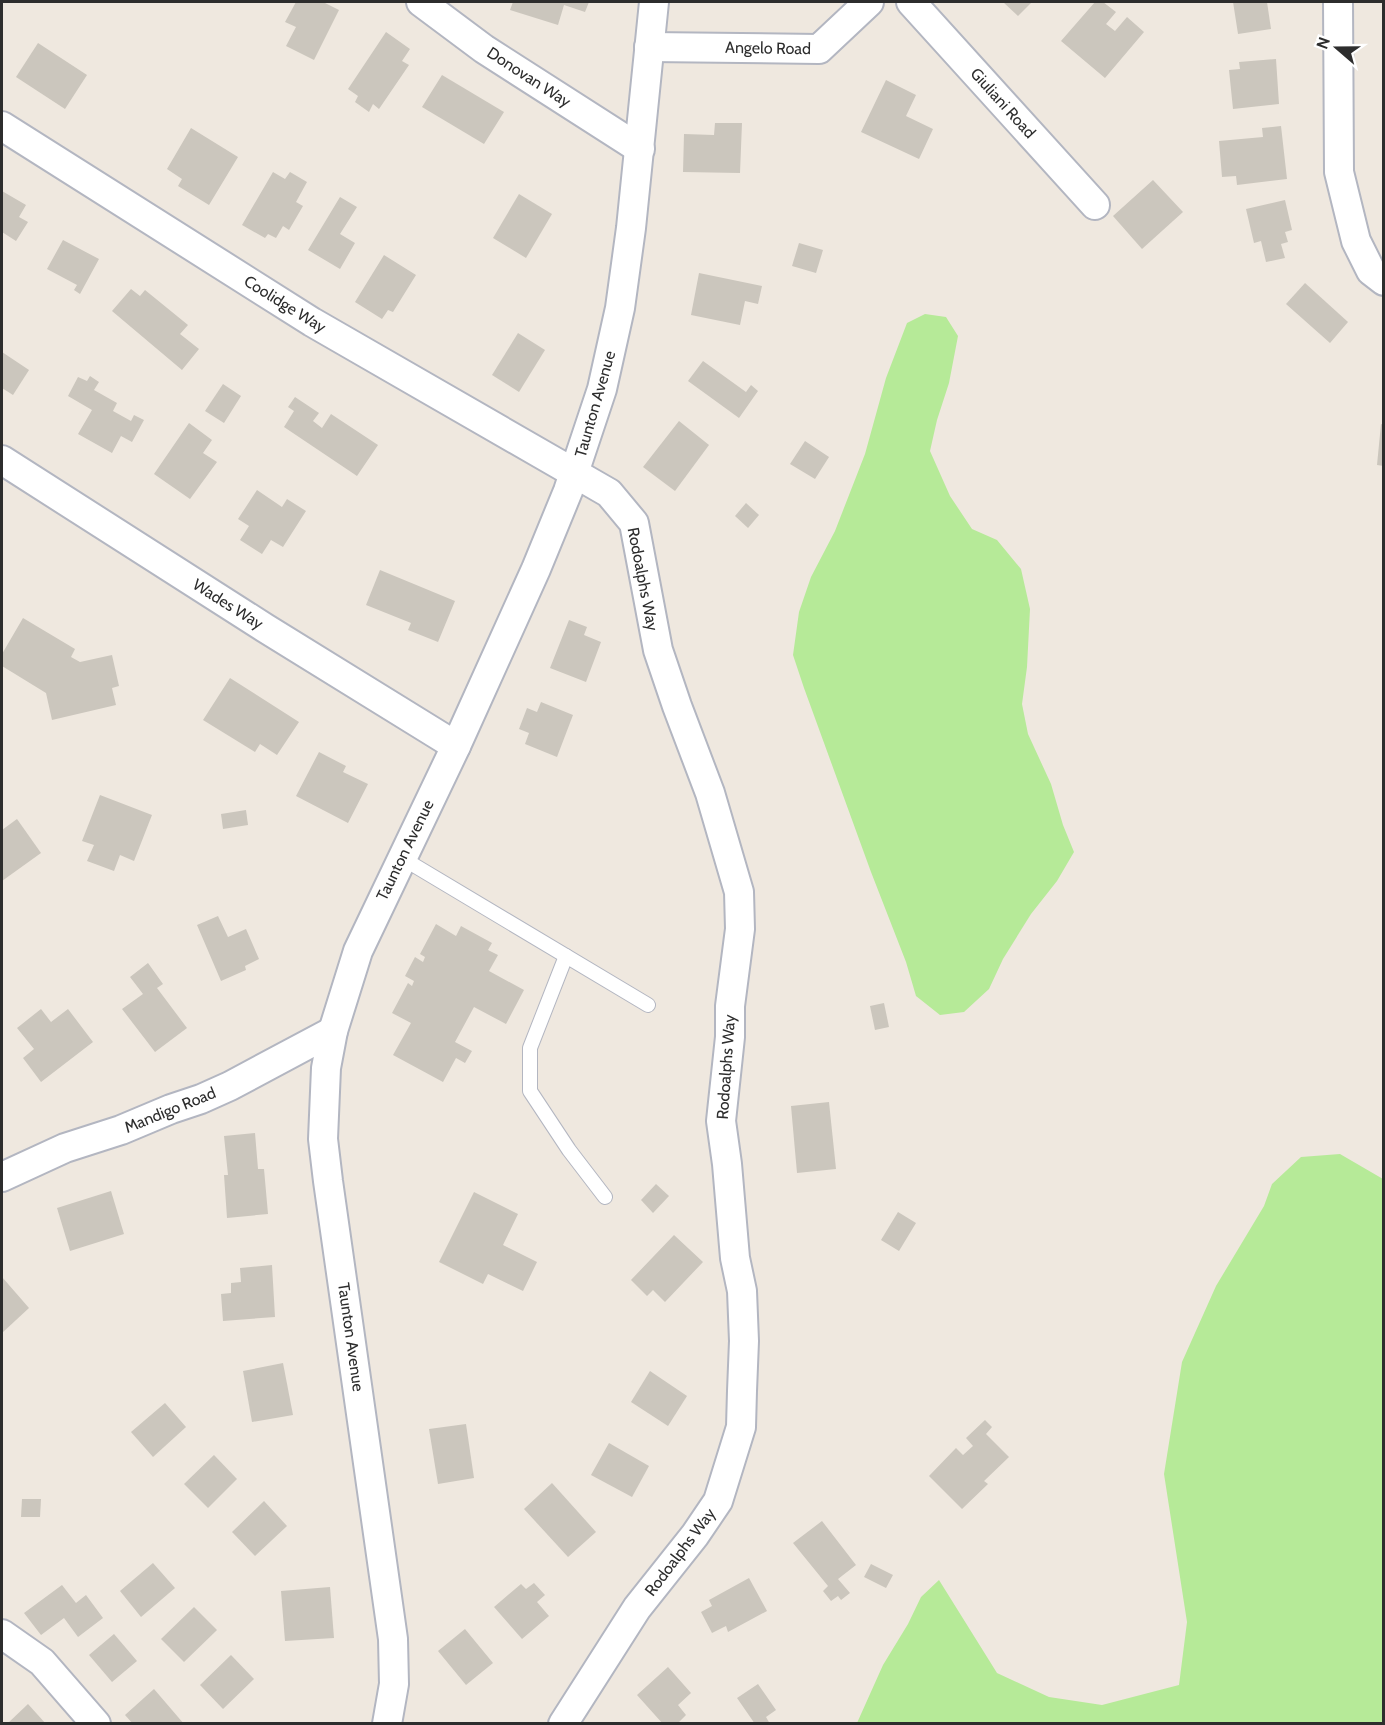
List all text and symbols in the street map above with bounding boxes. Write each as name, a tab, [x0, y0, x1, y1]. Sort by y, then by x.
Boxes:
north arrow	[1307, 18, 1367, 78]
text: N	[1313, 34, 1334, 52]
street label: Angelo Road	[725, 38, 811, 58]
street label: Donovan Way	[484, 43, 574, 111]
street label: Giuliani Road	[967, 64, 1039, 142]
street label: Coolidge Way	[241, 271, 329, 337]
street label: Taunton Avenue	[571, 349, 619, 459]
street label: Rodoalphs Way	[624, 526, 662, 632]
street label: Wades Way	[189, 575, 267, 633]
street label: Taunton Avenue	[372, 796, 438, 904]
street label: Rodoalphs Way	[713, 1014, 739, 1120]
street label: Mandigo Road	[122, 1083, 218, 1137]
street label: Taunton Avenue	[334, 1281, 368, 1393]
street label: Rodoalphs Way	[641, 1504, 719, 1600]

